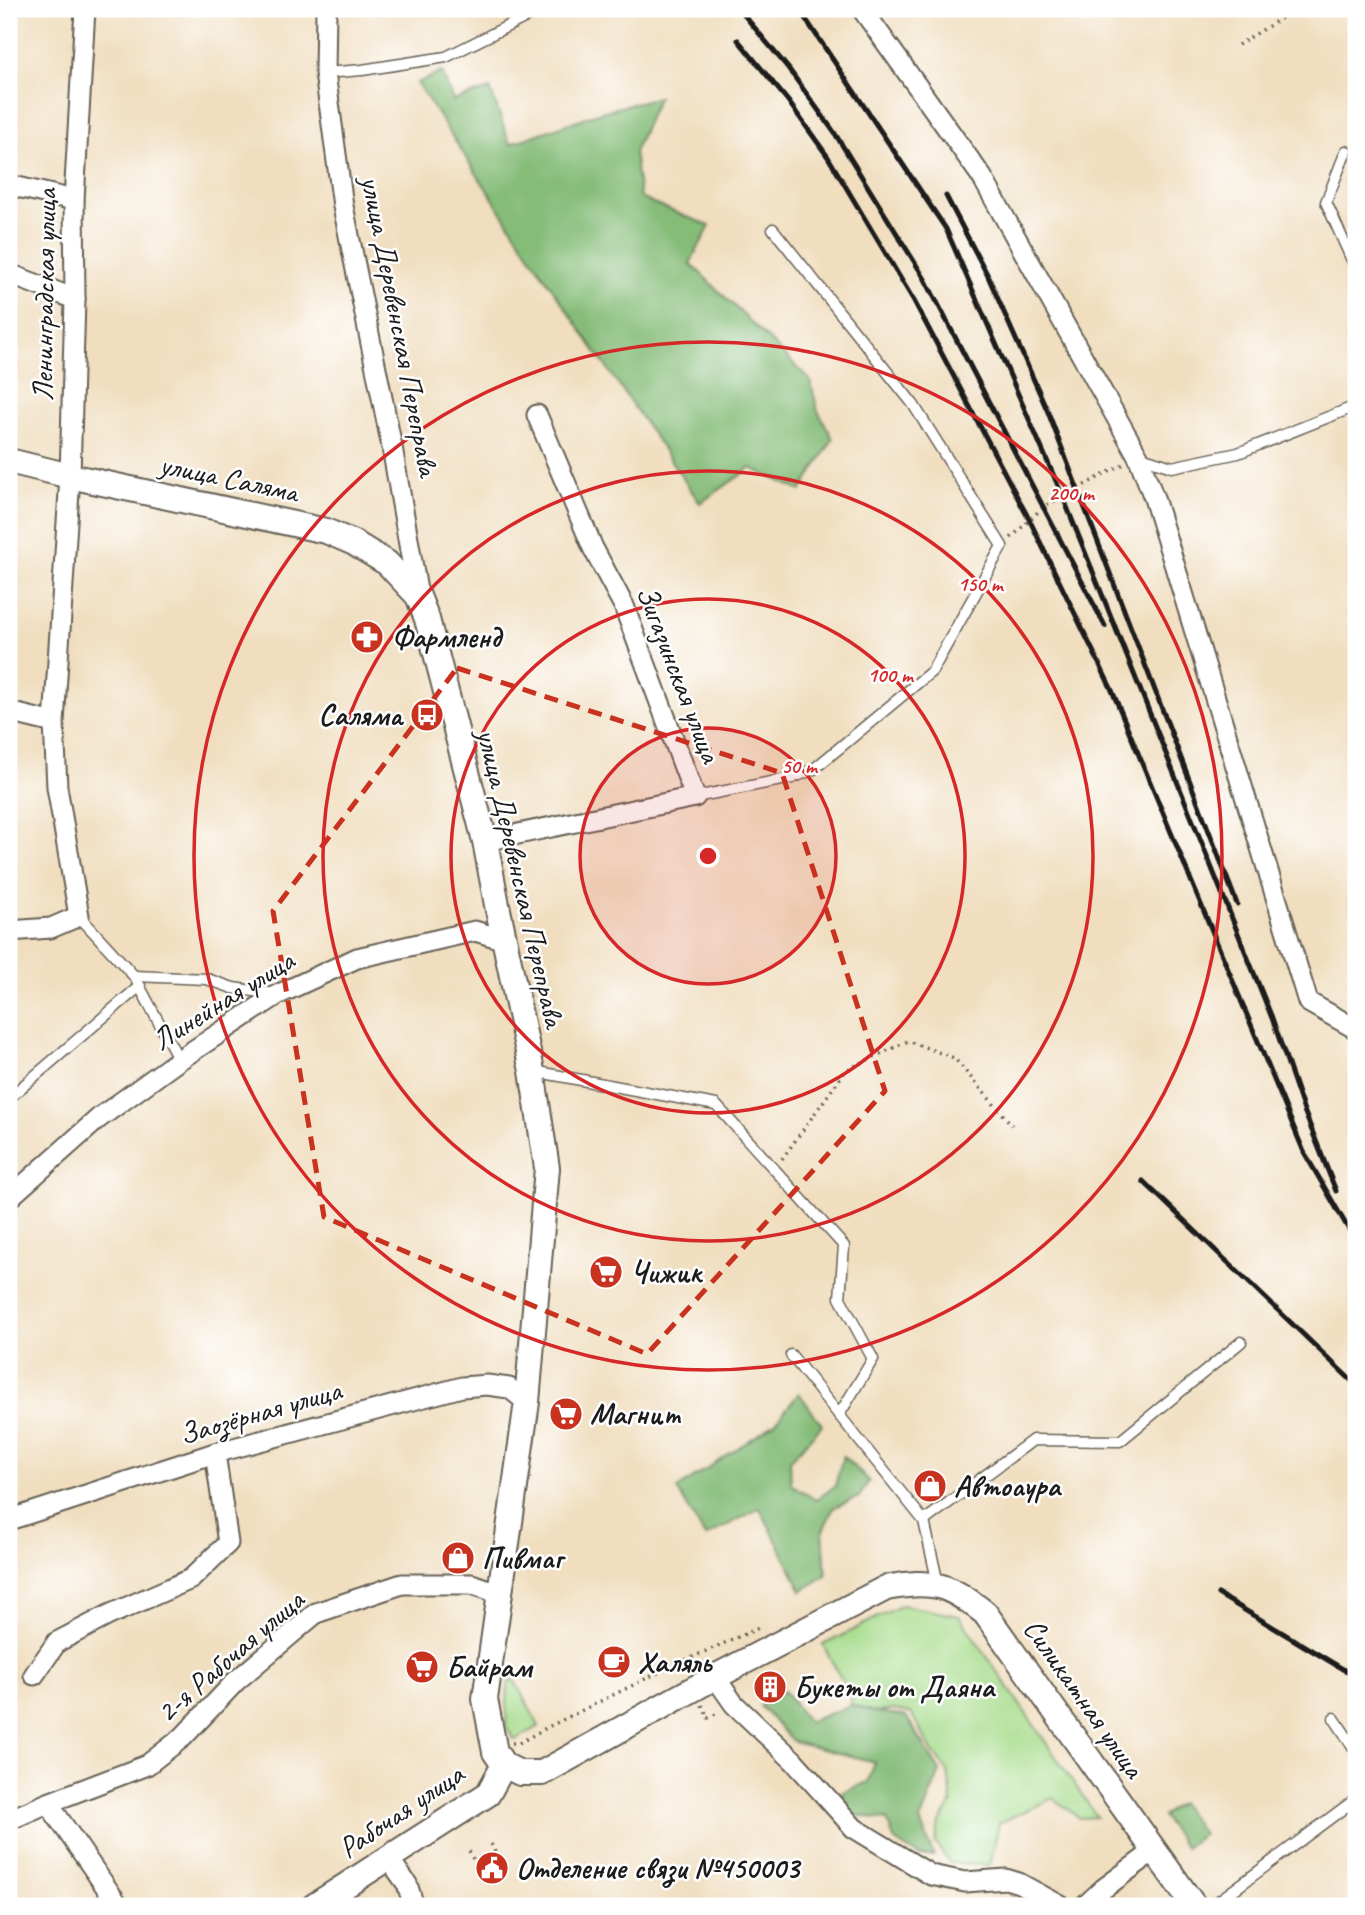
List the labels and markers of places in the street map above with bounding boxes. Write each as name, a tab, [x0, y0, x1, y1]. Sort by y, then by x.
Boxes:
pharmacy icon: Фармленд	[348, 618, 386, 656]
place label: Фармленд	[392, 618, 504, 656]
place label: Саляма	[318, 696, 405, 734]
bus stop icon: Саляма	[408, 696, 446, 734]
centre of rings	[696, 844, 720, 868]
supermarket icon: Чижик	[587, 1253, 625, 1291]
place label: Чижик	[630, 1253, 703, 1291]
supermarket icon: Магнит	[547, 1395, 585, 1433]
place label: Магнит	[590, 1395, 681, 1433]
shop icon: Автоаура	[911, 1467, 949, 1505]
place label: Автоаура	[954, 1467, 1063, 1505]
shop icon: Пивмаг	[439, 1539, 477, 1577]
place label: Пивмаг	[482, 1539, 566, 1577]
cafe icon: Халяль	[595, 1643, 633, 1681]
place label: Халяль	[638, 1643, 713, 1681]
supermarket icon: Байрам	[403, 1648, 441, 1686]
place label: Байрам	[446, 1648, 534, 1686]
building icon: Букеты от Даяна	[751, 1668, 789, 1706]
place label: Букеты от Даяна	[794, 1668, 997, 1706]
public building icon: Отделение связи №450003	[473, 1849, 511, 1887]
place label: Отделение связи №450003	[516, 1849, 802, 1888]

